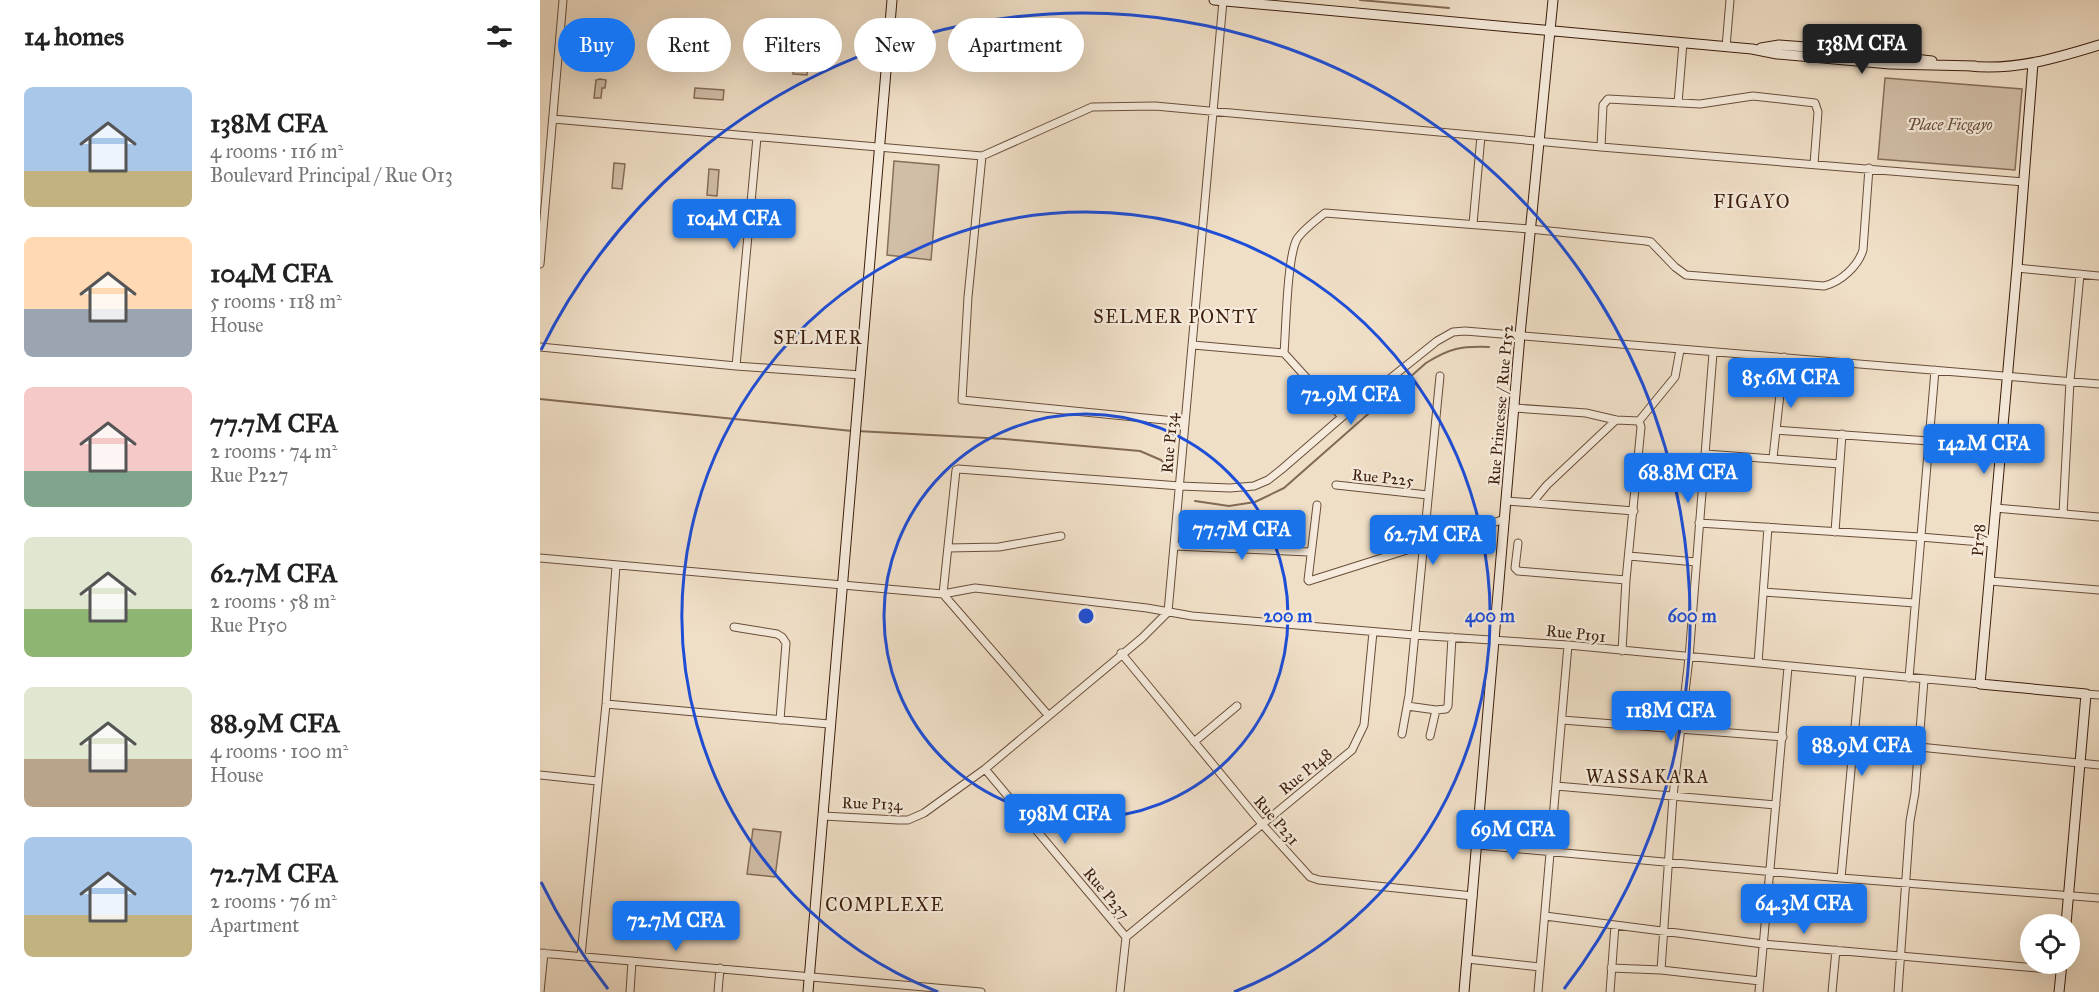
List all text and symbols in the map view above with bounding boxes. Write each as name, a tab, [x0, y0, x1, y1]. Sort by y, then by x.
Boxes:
chip: Buy	[558, 18, 635, 72]
chip: Rent	[647, 18, 731, 72]
chip: Filters	[743, 18, 842, 72]
chip: New	[854, 18, 936, 72]
chip: Apartment	[948, 18, 1084, 72]
text: 14 homes	[24, 20, 124, 52]
icon: filters	[483, 20, 516, 53]
pin: 138M CFA	[1800, 24, 1924, 75]
text: 138M CFA	[1817, 31, 1907, 55]
text: 138M CFA	[210, 107, 328, 139]
icon: home	[72, 111, 144, 183]
park label: Place Ficgayo	[1907, 115, 1993, 134]
text: 4 rooms · 116 m²	[210, 139, 343, 163]
text: Boulevard Principal / Rue O13	[210, 163, 453, 187]
district label: FIGAYO	[1713, 191, 1791, 213]
pin: 104M CFA	[672, 199, 796, 250]
text: 104M CFA	[687, 206, 781, 230]
text: 104M CFA	[210, 257, 333, 289]
icon: home	[72, 261, 144, 333]
text: 5 rooms · 118 m²	[210, 289, 342, 313]
district label: SELMER PONTY	[1093, 306, 1259, 328]
text: House	[210, 313, 264, 337]
street label: Rue Princesse / Rue P152	[1484, 324, 1517, 486]
district label: SELMER	[773, 327, 863, 349]
pin: 85.6M CFA	[1722, 358, 1860, 409]
text: 85.6M CFA	[1742, 365, 1840, 389]
pin: 72.9M CFA	[1282, 375, 1420, 426]
text: 72.9M CFA	[1301, 382, 1401, 406]
text: 77.7M CFA	[210, 407, 339, 439]
icon: home	[72, 411, 144, 483]
street label: Rue P134	[1157, 411, 1182, 474]
pin: 142M CFA	[1922, 424, 2046, 475]
text: 142M CFA	[1937, 431, 2031, 455]
text: 2 rooms · 74 m²	[210, 439, 337, 463]
pin: 68.8M CFA	[1619, 453, 1757, 504]
text: 68.8M CFA	[1638, 460, 1738, 484]
text: Rue P227	[210, 463, 288, 487]
street label: Rue P225	[1351, 465, 1415, 490]
pin: 77.7M CFA	[1173, 510, 1311, 561]
pin: 62.7M CFA	[1364, 515, 1502, 566]
text: 77.7M CFA	[1193, 517, 1291, 541]
text: 62.7M CFA	[1384, 522, 1482, 546]
street label: P178	[1968, 523, 1989, 557]
text: 62.7M CFA	[210, 557, 338, 589]
icon: home	[72, 561, 144, 633]
text: 2 rooms · 58 m²	[210, 589, 336, 613]
text: 200 m	[1264, 605, 1313, 627]
text: 400 m	[1465, 605, 1516, 628]
text: 600 m	[1667, 605, 1717, 627]
centre of rings	[1076, 606, 1096, 626]
text: Rue P150	[210, 613, 287, 637]
street label: Rue P191	[1545, 621, 1607, 646]
pin: 118M CFA	[1609, 691, 1733, 742]
text: 118M CFA	[1626, 698, 1716, 722]
text: 88.9M CFA	[210, 707, 340, 739]
icon: home	[72, 711, 144, 783]
pin: 88.9M CFA	[1793, 726, 1931, 777]
text: 88.9M CFA	[1812, 733, 1912, 757]
text: 4 rooms · 100 m²	[210, 739, 348, 763]
street label: Rue P148	[1275, 744, 1336, 798]
text: House	[210, 763, 264, 787]
district label: WASSAKARA	[1586, 766, 1710, 788]
street label: Rue P231	[1250, 792, 1303, 849]
street label: Rue P134	[841, 793, 904, 814]
pin: 198M CFA	[1003, 794, 1127, 845]
text: 198M CFA	[1018, 801, 1112, 825]
pin: 69M CFA	[1458, 810, 1568, 861]
text: 69M CFA	[1470, 817, 1556, 841]
text: 72.7M CFA	[210, 857, 338, 889]
icon: home	[72, 861, 144, 933]
street label: Rue P237	[1079, 864, 1134, 923]
pin: 64.3M CFA	[1735, 884, 1873, 935]
text: 2 rooms · 76 m²	[210, 889, 337, 913]
text: 64.3M CFA	[1755, 891, 1853, 915]
district label: COMPLEXE	[825, 894, 945, 916]
pin: 72.7M CFA	[607, 901, 745, 952]
text: 72.7M CFA	[627, 908, 725, 932]
text: Apartment	[210, 913, 299, 937]
map controls	[2020, 914, 2080, 974]
button: locate	[2020, 914, 2080, 974]

